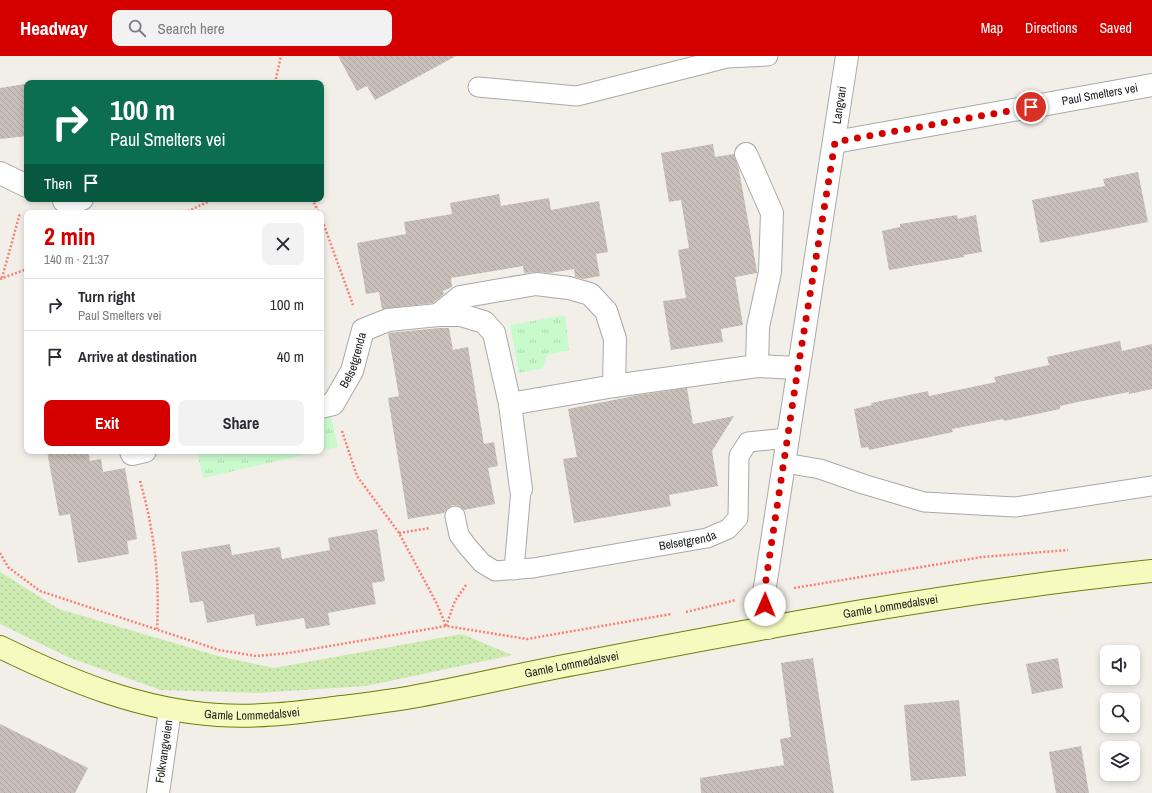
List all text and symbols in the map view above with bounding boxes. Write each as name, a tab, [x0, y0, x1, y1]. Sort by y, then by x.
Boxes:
search box	[112, 10, 392, 46]
text: Headway	[20, 15, 88, 41]
icon: search	[126, 17, 148, 39]
text: Search here	[158, 18, 225, 39]
text: Map	[981, 19, 1003, 37]
text: Directions	[1025, 19, 1077, 37]
text: Saved	[1099, 19, 1132, 37]
street label: Paul Smelters vei	[1060, 80, 1139, 109]
street label: Langvari	[829, 85, 850, 125]
pin	[1014, 90, 1048, 124]
text: 100 m	[110, 91, 175, 129]
icon: right	[44, 96, 96, 148]
icon: arrive	[1020, 96, 1042, 118]
text: Paul Smelters vei	[110, 127, 226, 152]
icon: arrive	[80, 172, 102, 194]
text: Then	[44, 173, 72, 194]
text: 2 min	[44, 220, 95, 252]
button: close	[262, 223, 304, 265]
text: 140 m · 21:37	[44, 251, 109, 268]
text: Turn right	[78, 286, 135, 307]
icon: right	[44, 294, 66, 316]
text: 100 m	[270, 294, 304, 315]
text: Paul Smelters vei	[78, 307, 162, 324]
street label: Belsetgrenda	[336, 330, 370, 391]
icon: arrive	[44, 346, 66, 368]
text: Arrive at destination	[78, 346, 197, 367]
text: 40 m	[277, 346, 304, 367]
button: Exit	[44, 400, 170, 446]
button: Share	[178, 400, 304, 446]
street label: Belsetgrenda	[658, 527, 719, 554]
position arrow	[744, 584, 786, 626]
street label: Gamle Lommedalsvei	[842, 591, 939, 622]
map controls	[1100, 645, 1140, 781]
button: sound	[1100, 645, 1140, 685]
street label: Gamle Lommedalsvei	[523, 648, 620, 682]
button: search	[1100, 693, 1140, 733]
street label: Gamle Lommedalsvei	[203, 704, 301, 724]
street label: Folkvangveien	[152, 719, 176, 784]
button: layers	[1100, 741, 1140, 781]

